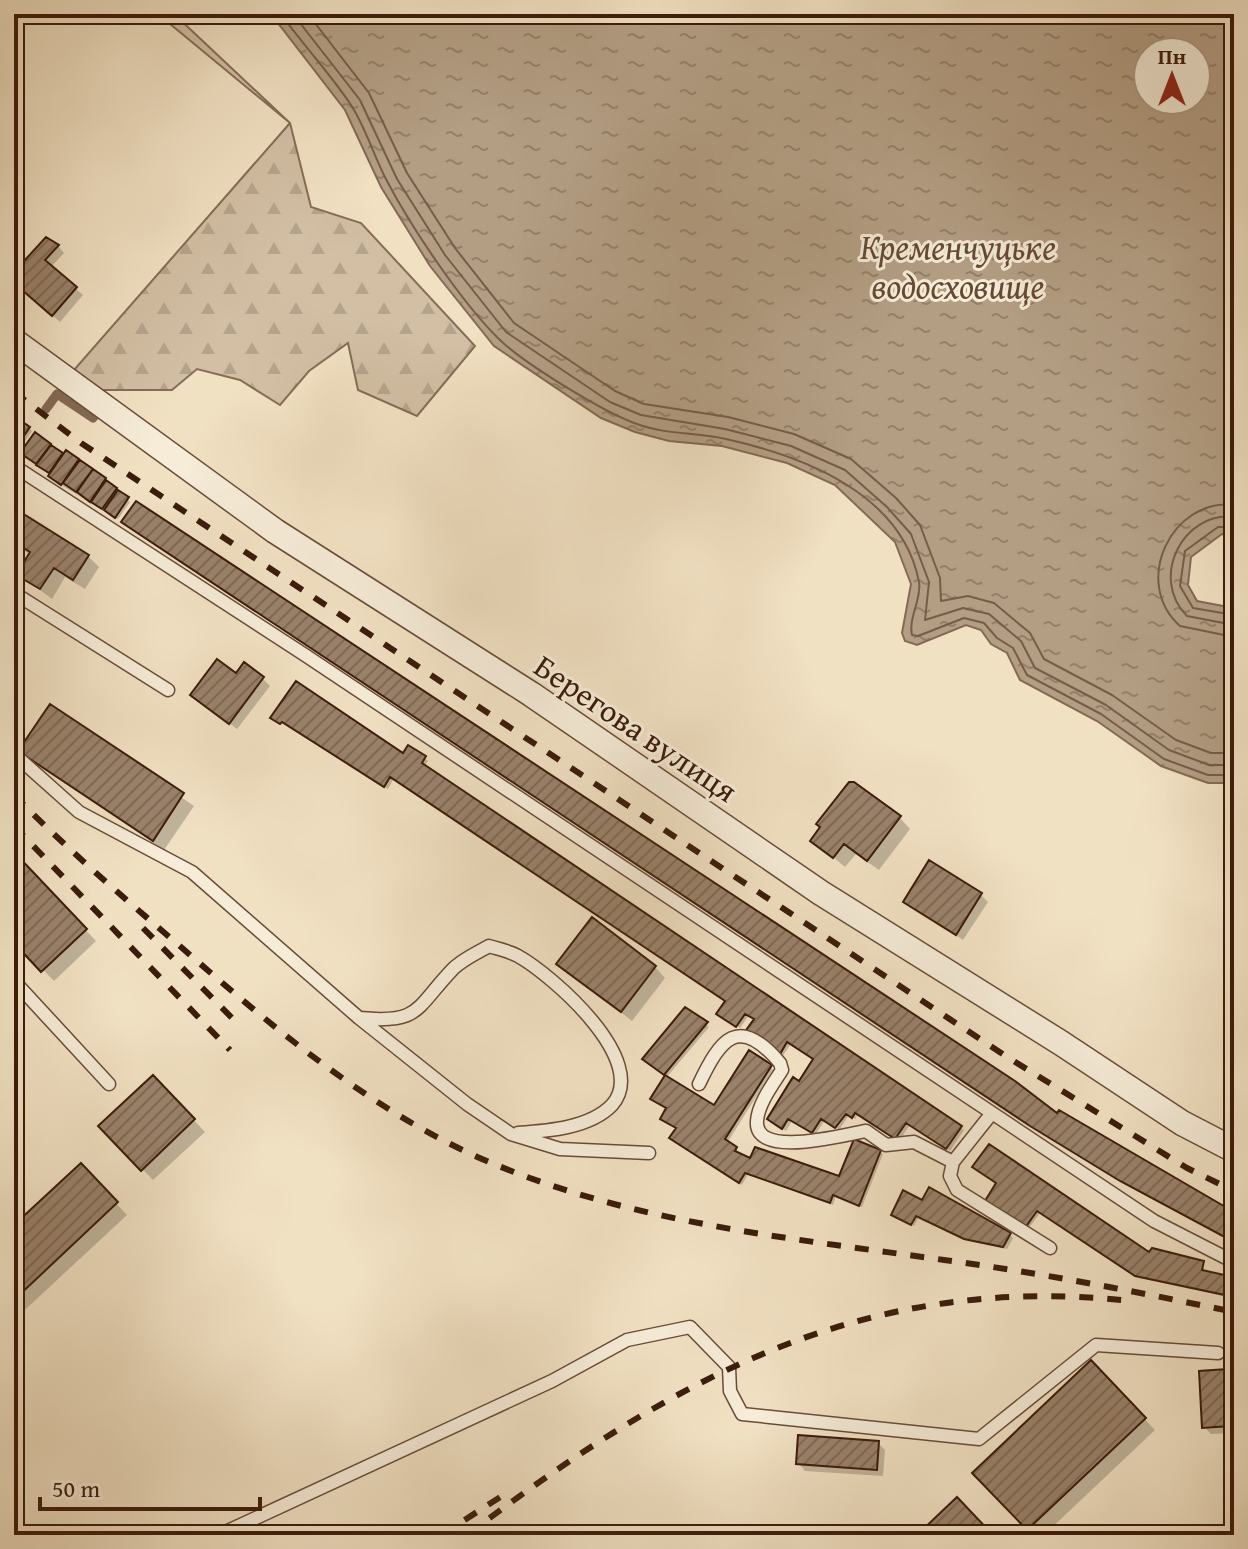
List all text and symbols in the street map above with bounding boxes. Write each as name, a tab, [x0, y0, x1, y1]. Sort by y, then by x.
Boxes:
north arrow	[1132, 36, 1212, 116]
text: Пн	[1158, 40, 1186, 72]
water label: Кременчуцьке водосховище	[860, 222, 1056, 310]
street label: Берегова вулиця	[525, 642, 747, 814]
scale bar	[40, 1461, 260, 1511]
text: 50 m	[52, 1471, 100, 1506]

